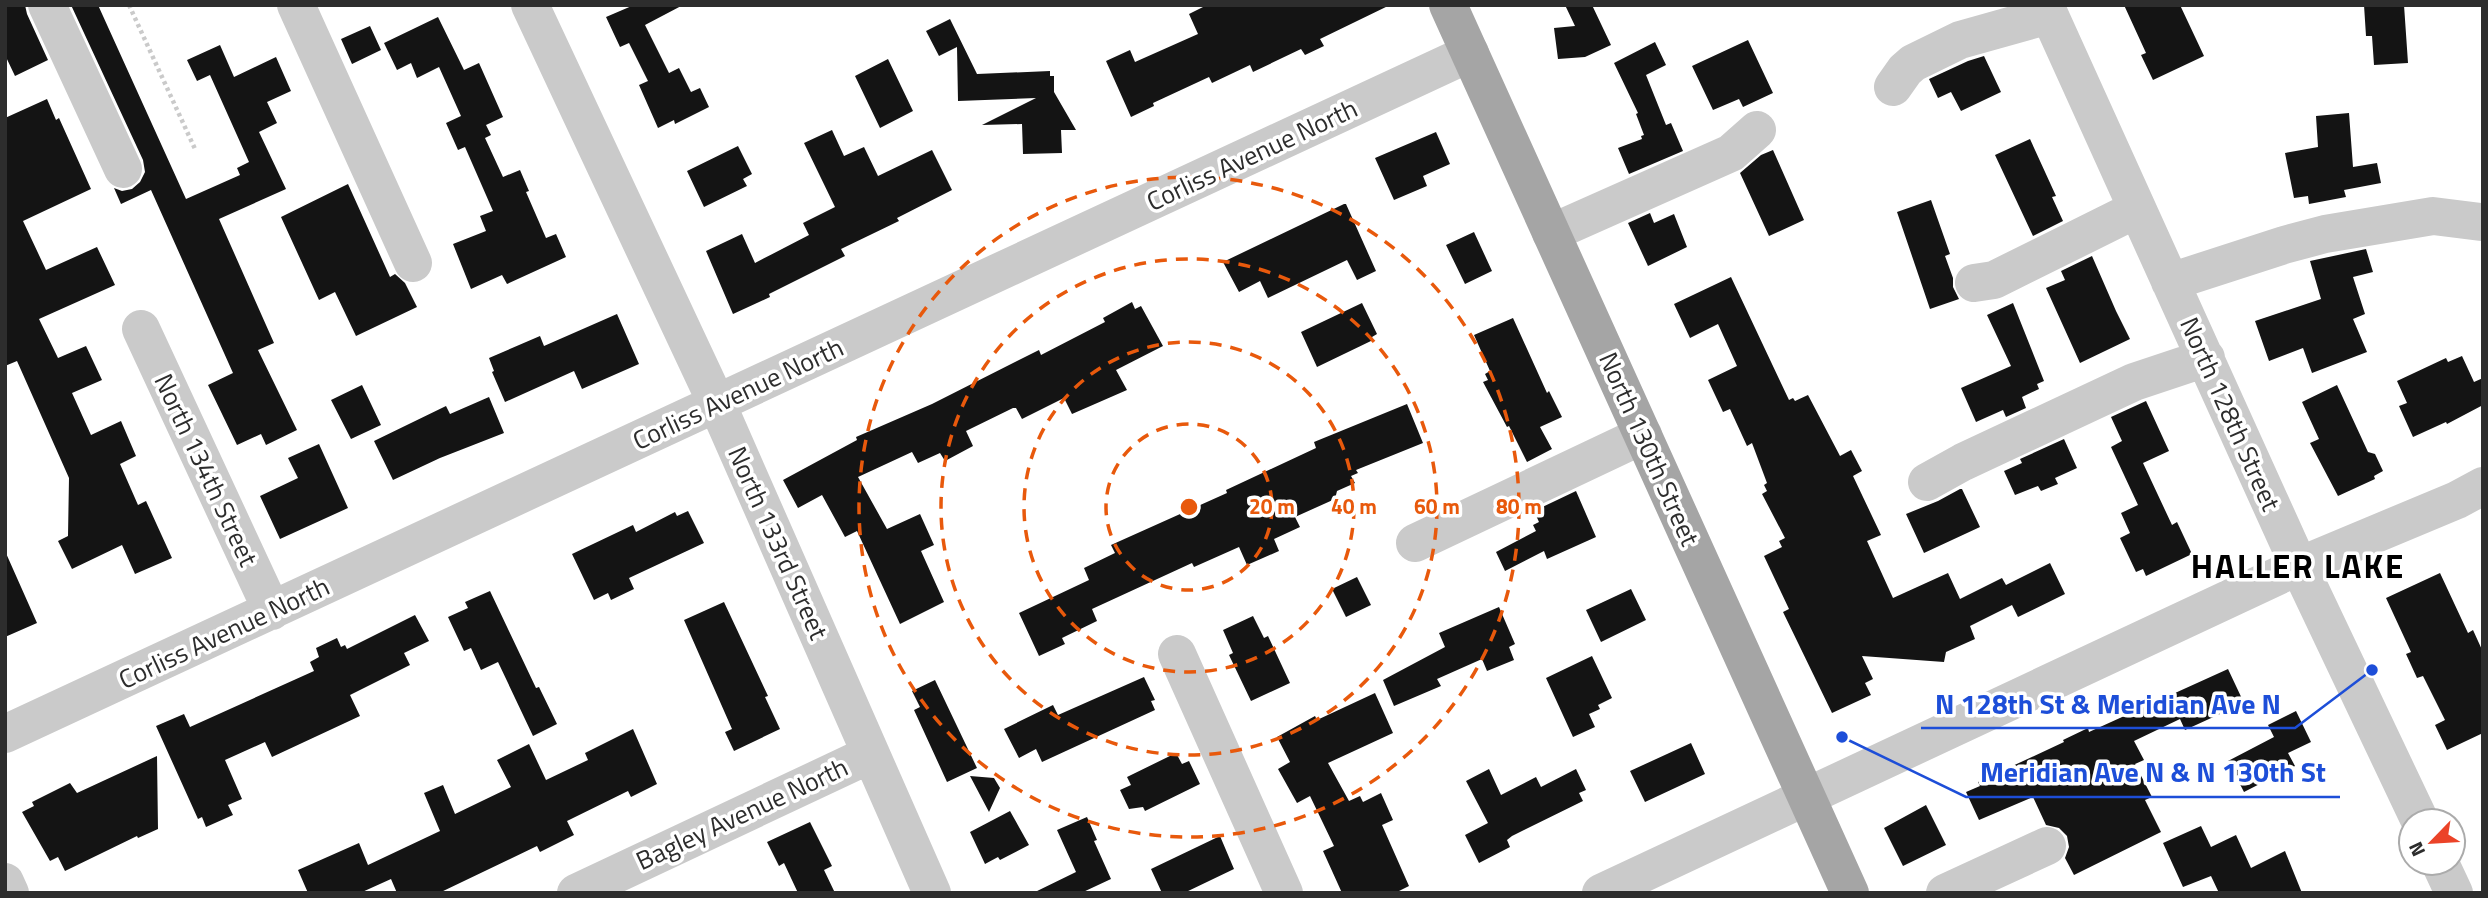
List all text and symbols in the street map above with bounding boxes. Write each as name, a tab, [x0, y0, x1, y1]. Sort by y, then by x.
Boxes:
street label: Corliss Avenue North	[1140, 89, 1364, 221]
street label: North 128th Street	[2170, 311, 2291, 517]
street label: Corliss Avenue North	[626, 328, 850, 460]
street label: North 130th Street	[1589, 346, 1710, 552]
street label: North 134th Street	[145, 367, 268, 573]
street label: North 133rd Street	[718, 440, 839, 646]
text: 20 m	[1249, 490, 1295, 522]
text: 40 m	[1331, 490, 1377, 522]
text: 60 m	[1414, 490, 1460, 522]
text: 80 m	[1496, 490, 1542, 522]
centre of rings	[1177, 495, 1201, 519]
district label: HALLER LAKE	[2191, 541, 2405, 591]
street label: Corliss Avenue North	[112, 567, 336, 699]
callout: N 128th St & Meridian Ave N	[1921, 679, 2295, 728]
text: N 128th St & Meridian Ave N	[1935, 682, 2281, 725]
street label: Bagley Avenue North	[629, 747, 854, 880]
callout: Meridian Ave N & N 130th St	[1966, 748, 2340, 797]
text: Meridian Ave N & N 130th St	[1980, 750, 2326, 793]
north arrow	[2397, 807, 2467, 877]
text: N	[2400, 837, 2432, 861]

